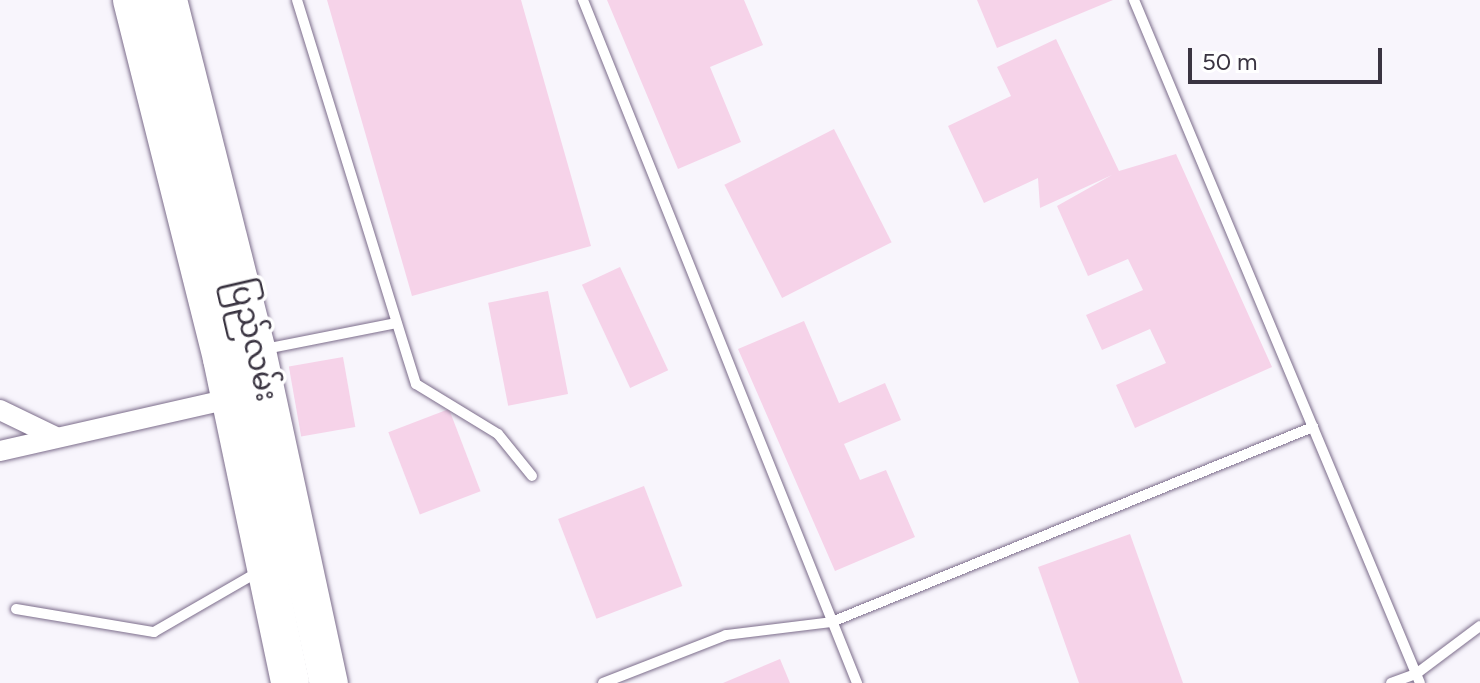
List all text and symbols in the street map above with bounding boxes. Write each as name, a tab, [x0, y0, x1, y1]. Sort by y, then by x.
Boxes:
scale bar	[1192, 32, 1386, 82]
text: 50 m	[1202, 47, 1258, 76]
street label: ပြည်လမ်း	[221, 275, 285, 405]

